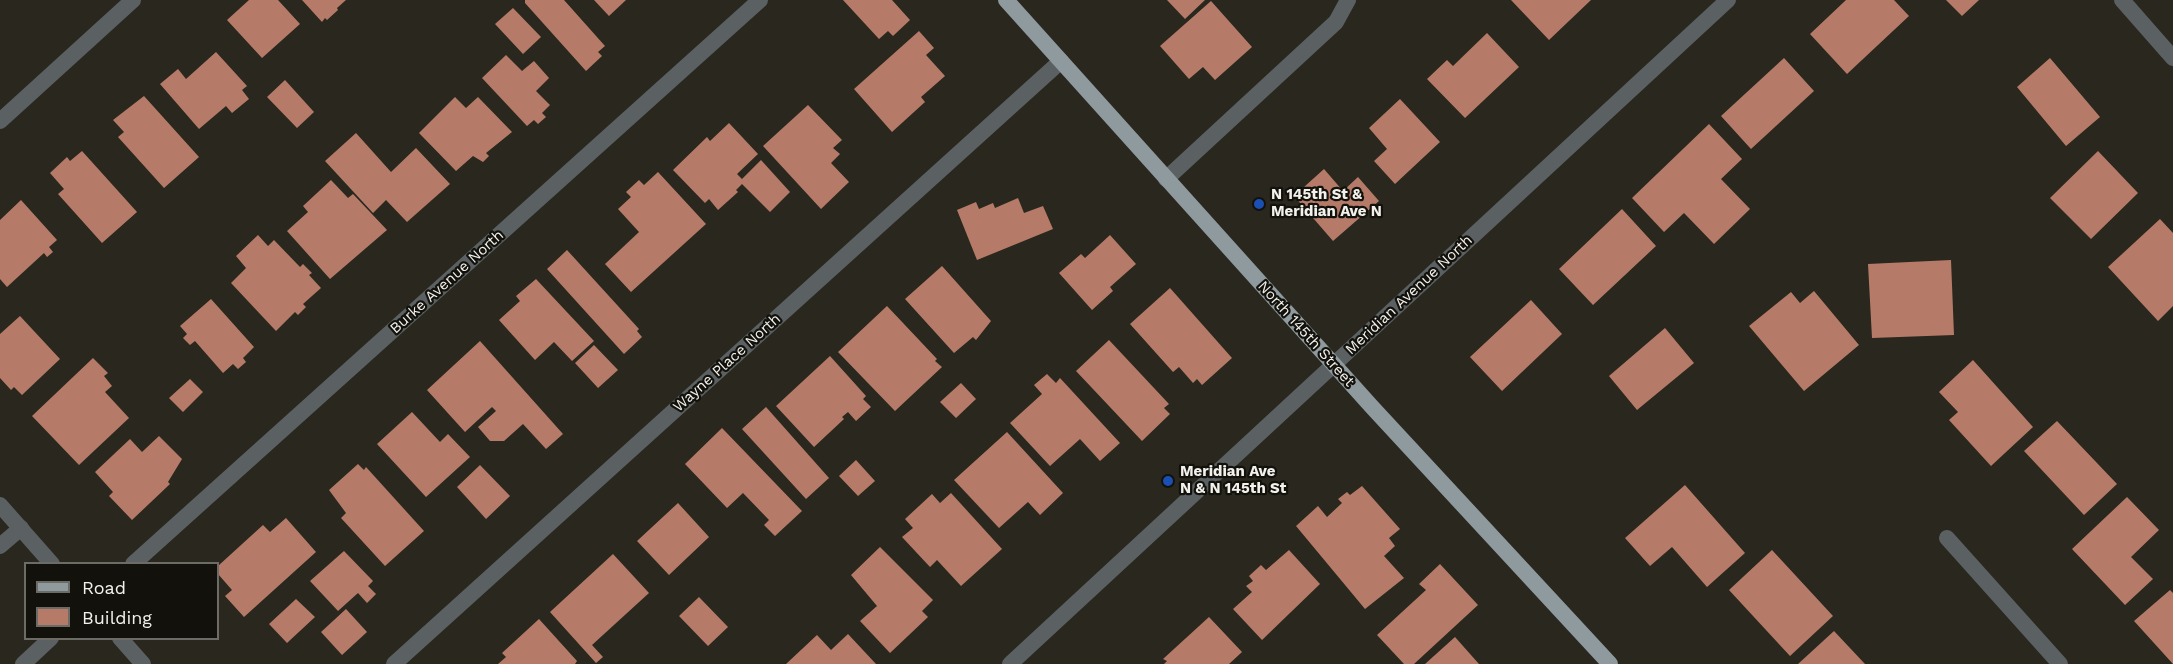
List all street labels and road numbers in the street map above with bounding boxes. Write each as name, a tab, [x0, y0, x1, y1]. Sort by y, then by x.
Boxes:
street label: Burke Avenue North	[387, 226, 507, 338]
street label: Meridian Avenue North	[1342, 231, 1476, 359]
street label: North 145th Street	[1254, 278, 1358, 390]
street label: Wayne Place North	[670, 310, 784, 416]

